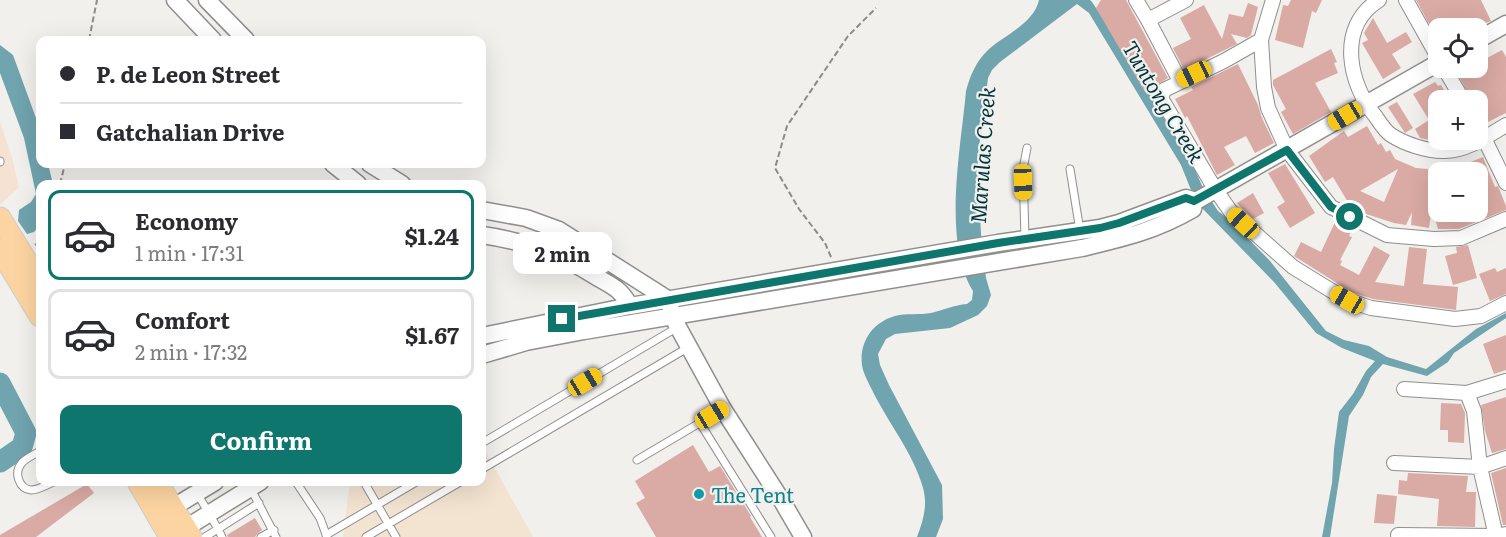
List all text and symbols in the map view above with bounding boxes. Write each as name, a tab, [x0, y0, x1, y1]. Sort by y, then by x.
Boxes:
map controls	[1428, 18, 1488, 222]
button: locate	[1428, 18, 1488, 78]
water label: Tuntong Creek	[1116, 34, 1214, 168]
text: P. de Leon Street	[96, 57, 280, 90]
car	[1174, 58, 1214, 90]
water label: Marulas Creek	[961, 85, 1001, 224]
button: +	[1428, 90, 1488, 150]
car	[1325, 99, 1365, 133]
text: Gatchalian Drive	[96, 115, 284, 148]
button: −	[1428, 162, 1488, 222]
car	[1013, 164, 1033, 200]
route start	[1336, 203, 1363, 230]
text: Economy	[135, 204, 238, 237]
car	[1224, 204, 1262, 242]
icon: car	[63, 208, 117, 262]
text: $1.24	[404, 219, 459, 252]
callout: 2 min	[512, 232, 612, 274]
text: 1 min · 17:31	[135, 237, 244, 267]
text: 2 min	[535, 238, 590, 268]
car	[1327, 283, 1367, 317]
text: Comfort	[135, 303, 230, 336]
route end	[548, 305, 575, 332]
icon: car	[63, 307, 117, 361]
text: $1.67	[405, 318, 459, 351]
text: 2 min · 17:32	[135, 336, 247, 366]
car	[565, 365, 605, 399]
car	[692, 398, 732, 432]
button: Confirm	[60, 405, 462, 474]
place label: The Tent	[711, 479, 794, 509]
marker: The Tent	[692, 487, 706, 501]

